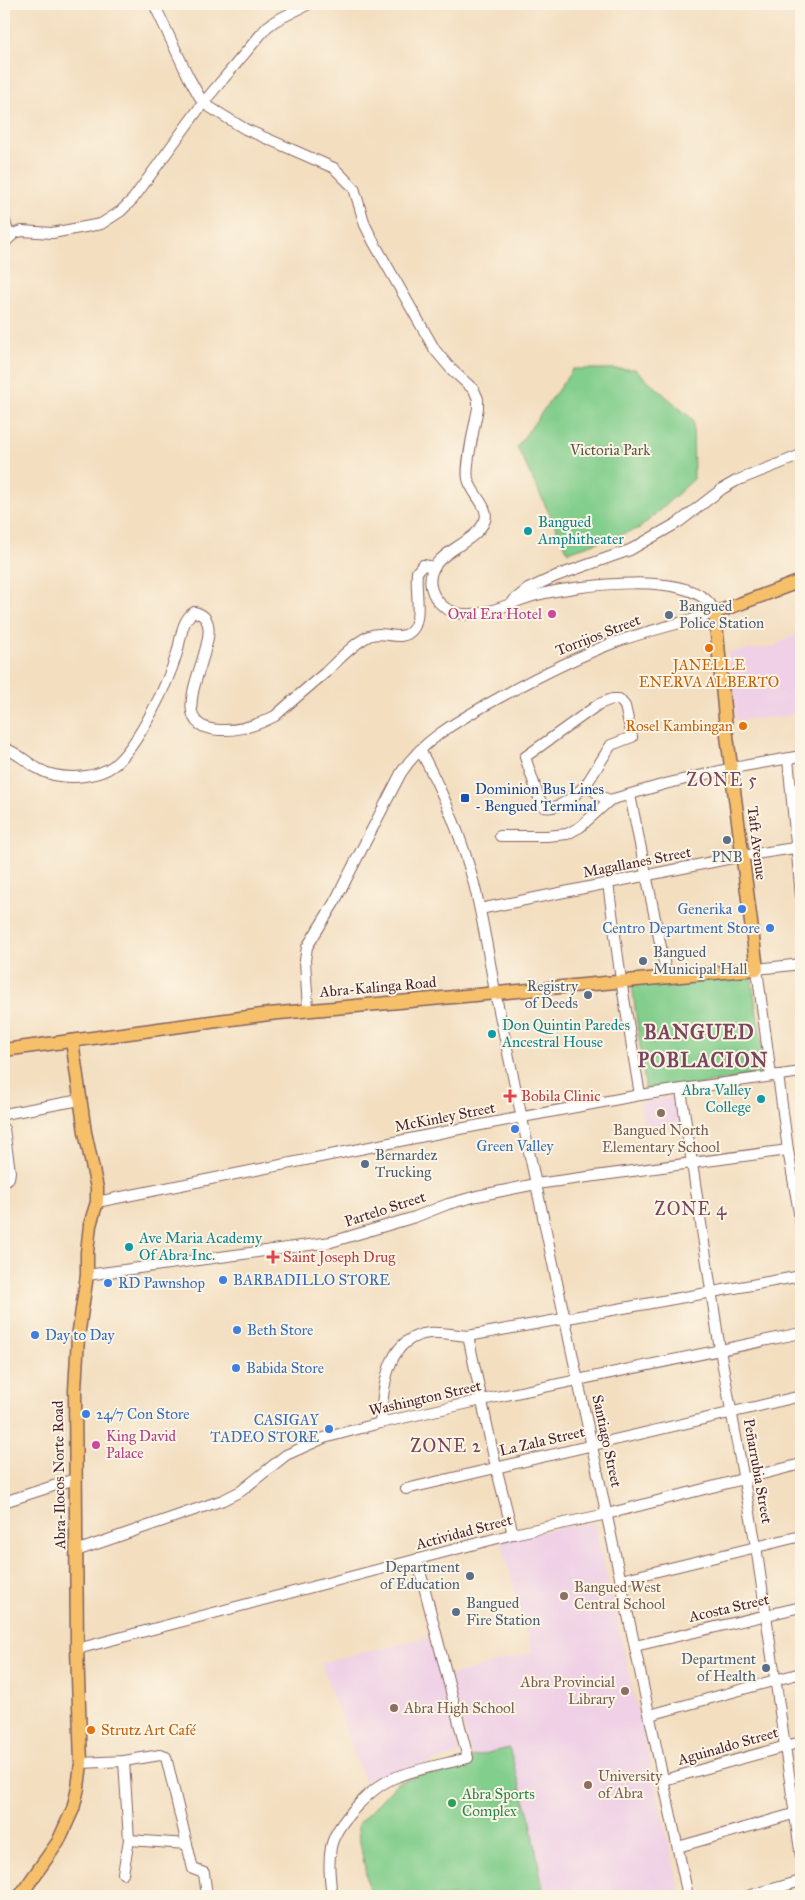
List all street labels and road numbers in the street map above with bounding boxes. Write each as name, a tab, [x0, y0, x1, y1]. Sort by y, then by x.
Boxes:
street label: Torrijos Street	[553, 610, 644, 659]
street label: Taft Avenue	[744, 805, 770, 881]
street label: Magallanes Street	[581, 843, 693, 881]
street label: Abra-Kalinga Road	[318, 973, 438, 1001]
street label: McKinley Street	[393, 1098, 498, 1136]
street label: Partelo Street	[342, 1187, 428, 1231]
street label: Washington Street	[367, 1376, 483, 1420]
street label: Santiago Street	[588, 1393, 626, 1489]
street label: Abra-Ilocos Norte Road	[49, 1400, 69, 1551]
street label: Peñarrubia Street	[740, 1417, 776, 1526]
street label: La Zala Street	[497, 1422, 587, 1460]
street label: Actividad Street	[413, 1510, 515, 1554]
street label: Acosta Street	[686, 1590, 771, 1626]
street label: Aguinaldo Street	[675, 1723, 781, 1769]

